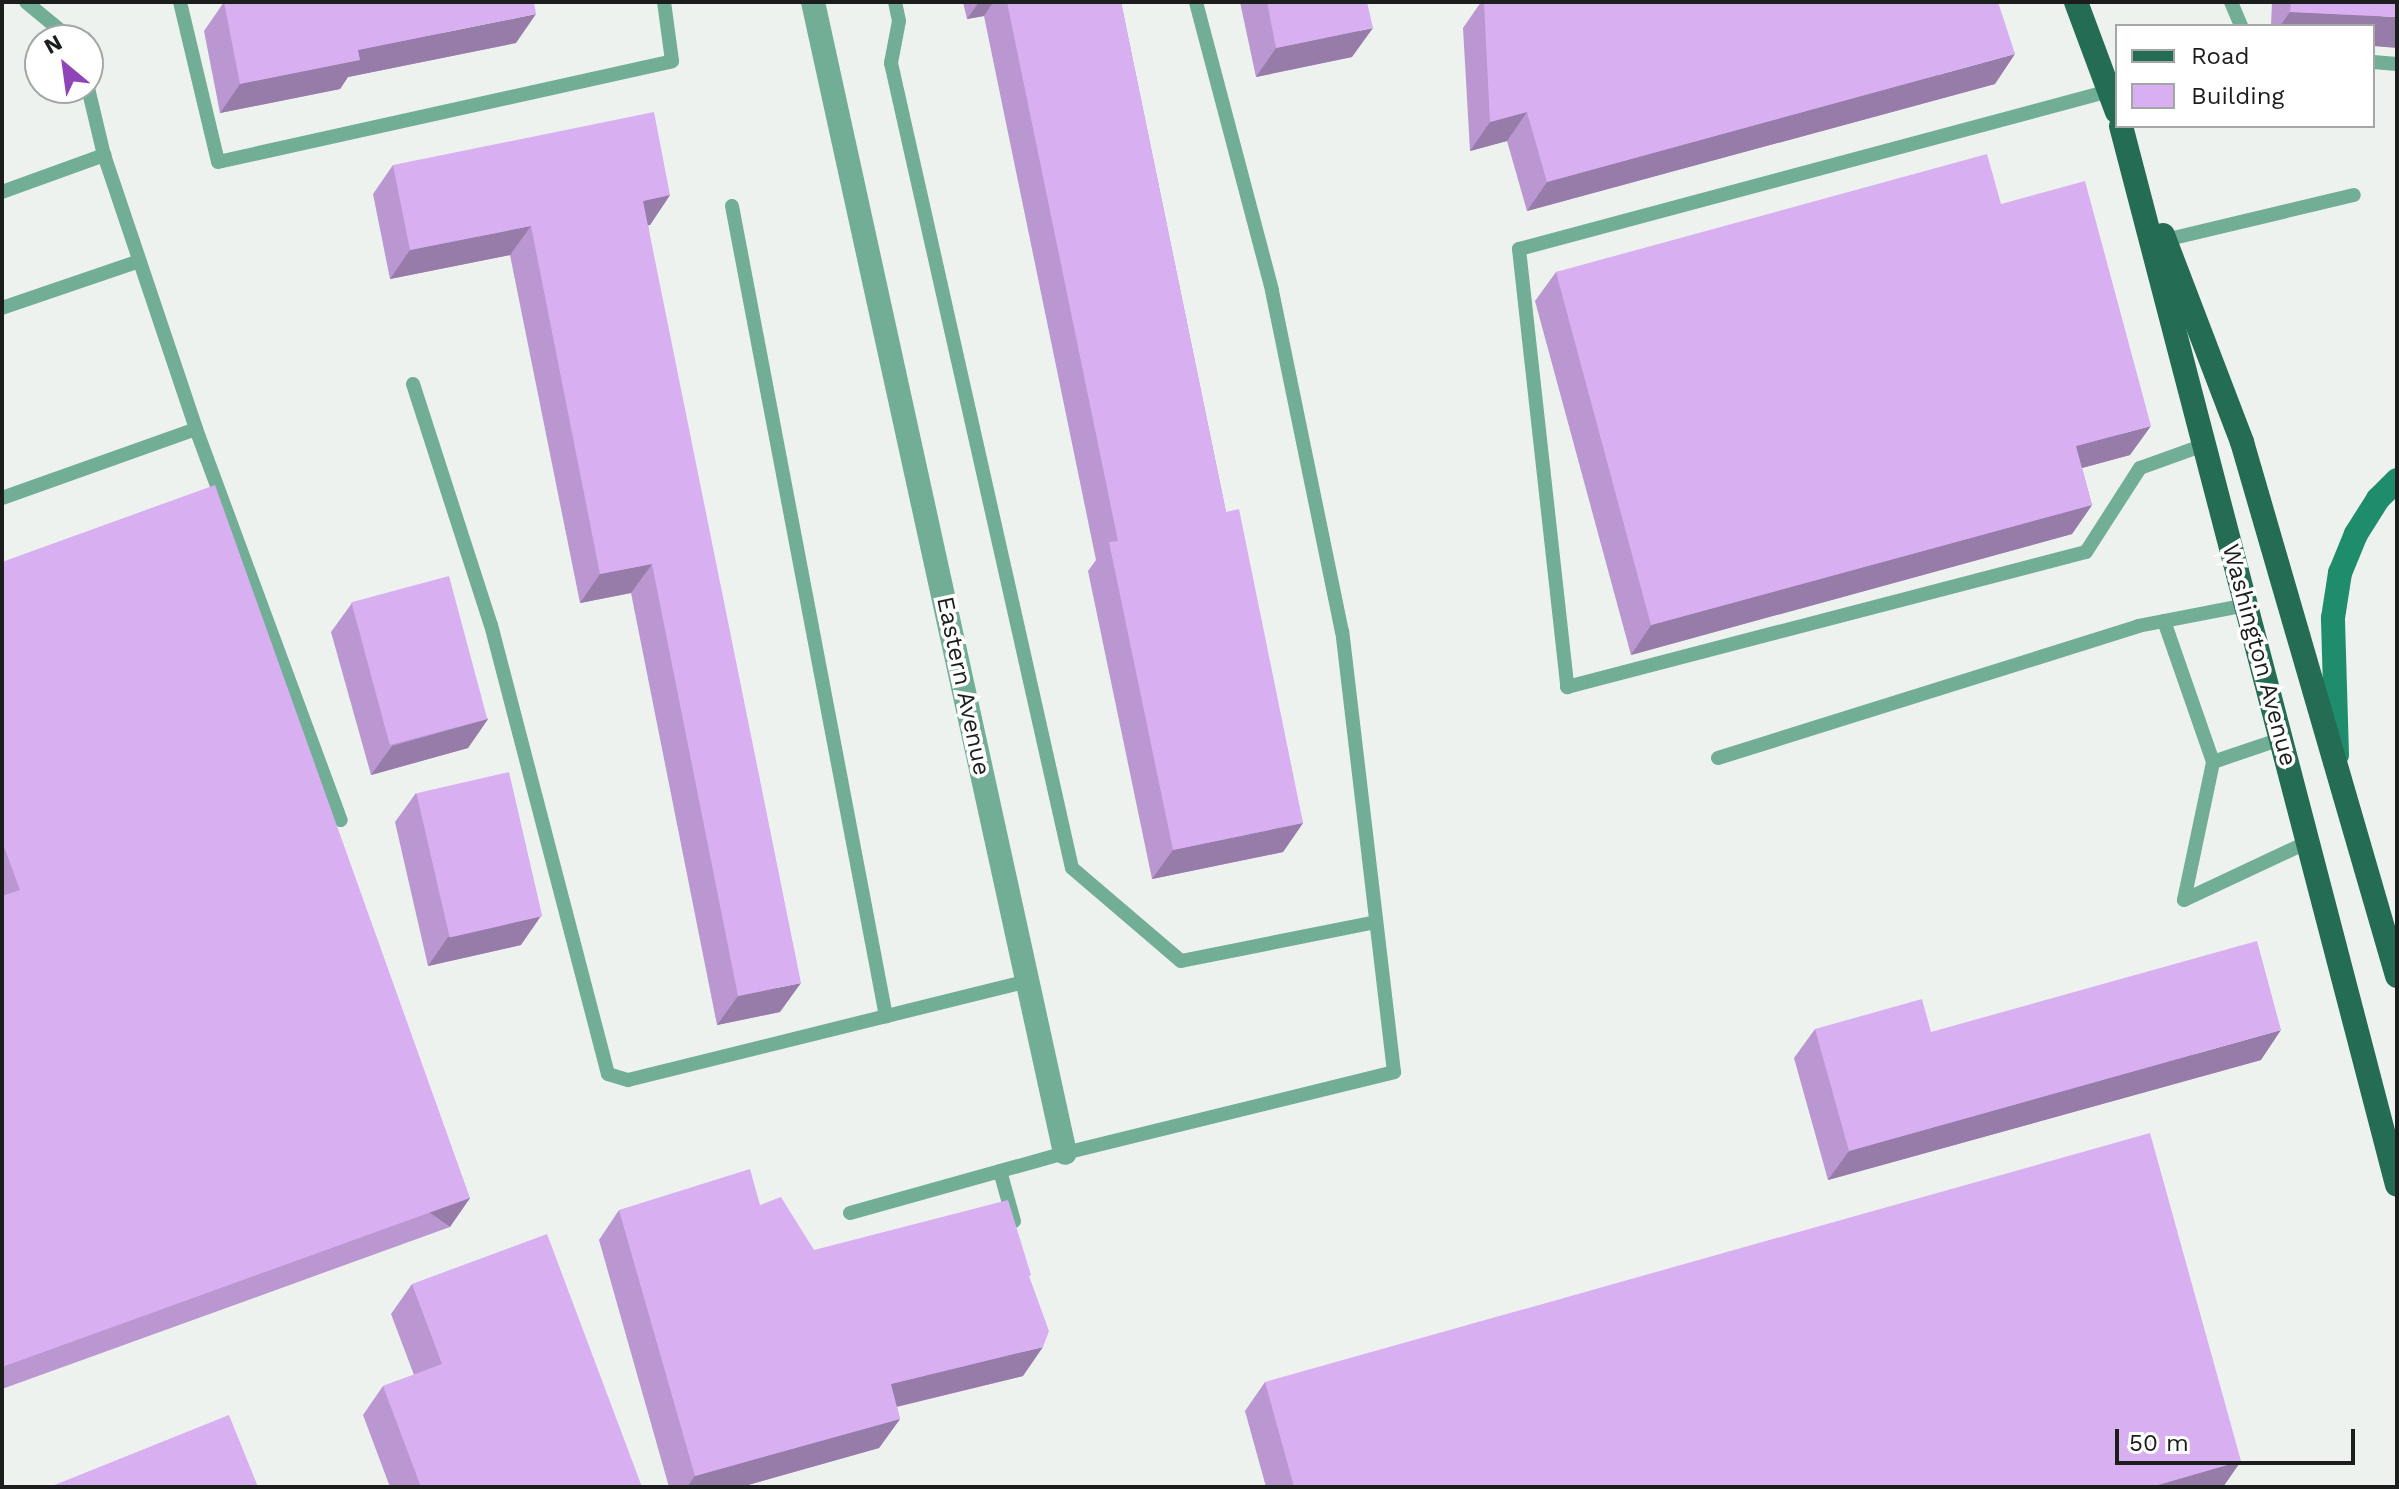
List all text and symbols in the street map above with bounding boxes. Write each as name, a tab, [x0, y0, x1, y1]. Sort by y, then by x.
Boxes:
north arrow	[24, 24, 104, 104]
legend	[2115, 24, 2375, 128]
text: N	[40, 29, 66, 59]
text: Road	[2191, 42, 2250, 70]
text: Building	[2191, 82, 2284, 110]
street label: Washington Avenue	[2215, 540, 2303, 770]
street label: Eastern Avenue	[930, 593, 996, 779]
scale bar	[2119, 1413, 2359, 1463]
text: 50 m	[2129, 1429, 2189, 1457]

